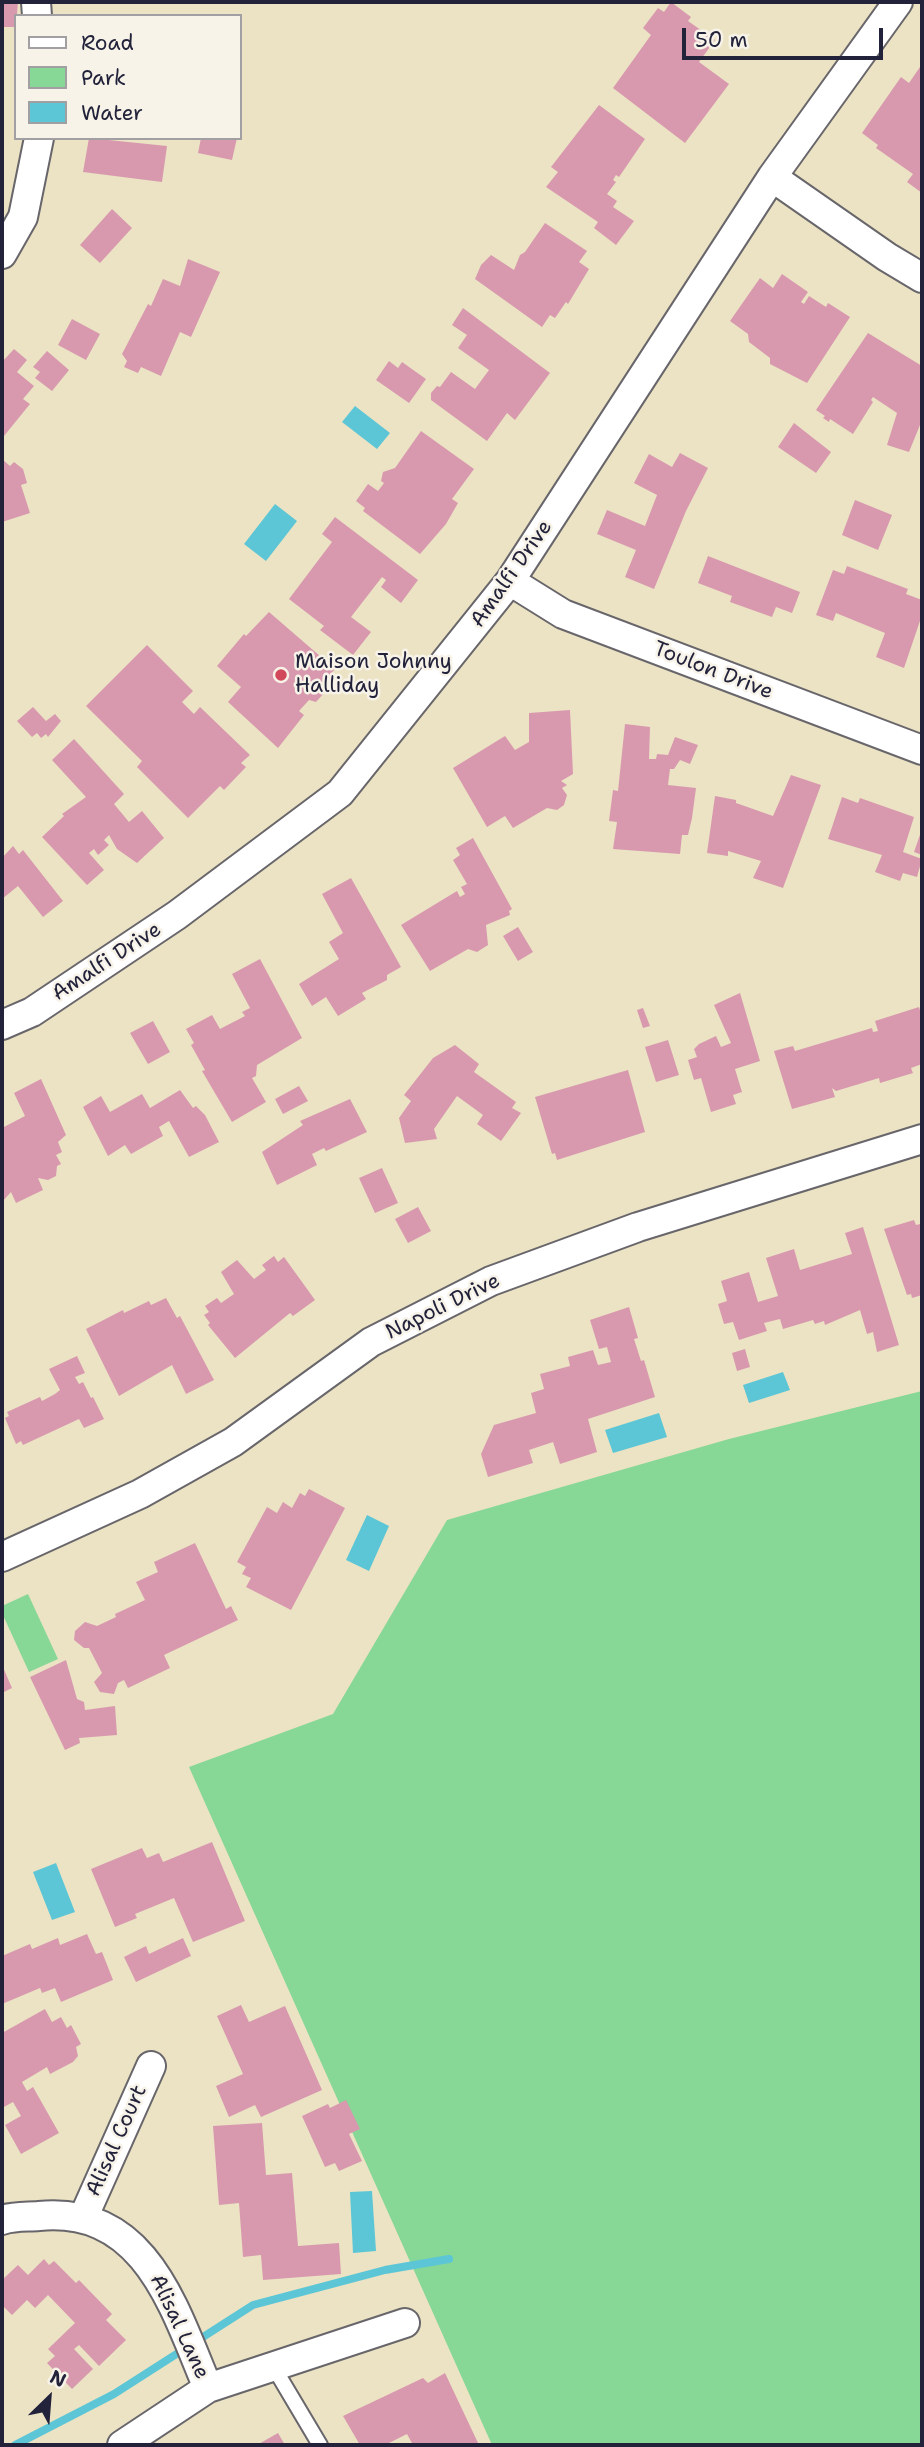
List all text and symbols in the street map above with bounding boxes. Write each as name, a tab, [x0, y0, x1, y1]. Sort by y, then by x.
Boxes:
legend	[14, 14, 242, 140]
scale bar	[686, 14, 887, 58]
text: 50 m	[695, 26, 748, 54]
text: Road	[81, 29, 134, 57]
text: Park	[81, 64, 126, 92]
text: Water	[81, 99, 143, 127]
street label: Amalfi Drive	[466, 516, 558, 632]
street label: Toulon Drive	[650, 637, 776, 705]
place label: Maison Johnny Halliday	[295, 650, 452, 700]
marker: Maison Johnny Halliday	[273, 667, 289, 683]
street label: Amalfi Drive	[48, 917, 166, 1007]
street label: Napoli Drive	[382, 1268, 504, 1346]
street label: Alisal Court	[81, 2081, 153, 2201]
street label: Alisal Lane	[144, 2271, 214, 2383]
north arrow	[14, 2363, 84, 2433]
text: N	[46, 2364, 70, 2393]

